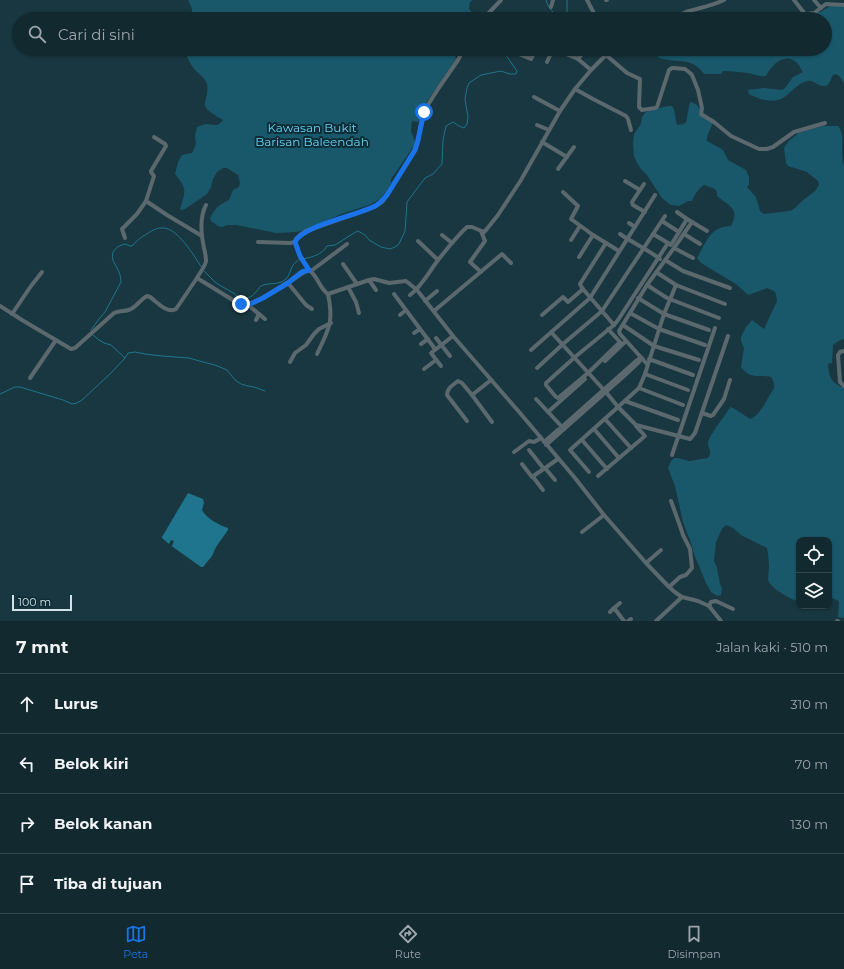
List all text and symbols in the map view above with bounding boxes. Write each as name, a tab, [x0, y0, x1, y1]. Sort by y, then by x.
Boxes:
search box	[12, 12, 832, 56]
icon: search	[26, 23, 48, 45]
text: Cari di sini	[58, 25, 135, 44]
route start	[415, 103, 433, 121]
park label: Kawasan Bukit Barisan Baleendah	[255, 120, 369, 149]
route end	[232, 295, 250, 313]
map controls	[796, 537, 832, 609]
button: locate	[796, 537, 832, 573]
button: layers	[796, 573, 832, 609]
scale bar	[12, 593, 72, 612]
text: 100 m	[18, 595, 51, 609]
text: 7 mnt	[16, 637, 68, 657]
text: Jalan kaki · 510 m	[716, 639, 828, 655]
icon: ahead	[16, 693, 38, 715]
text: Lurus	[54, 694, 98, 713]
text: 310 m	[790, 696, 828, 712]
icon: left	[16, 753, 38, 775]
text: Belok kiri	[54, 754, 129, 773]
text: 70 m	[795, 756, 828, 772]
icon: right	[16, 813, 38, 835]
text: Belok kanan	[54, 814, 152, 833]
text: 130 m	[790, 816, 828, 832]
icon: arrive	[16, 873, 38, 895]
text: Tiba di tujuan	[54, 874, 162, 893]
tab: Peta	[123, 923, 148, 961]
tab: Rute	[395, 923, 421, 961]
tab: Disimpan	[667, 923, 721, 961]

